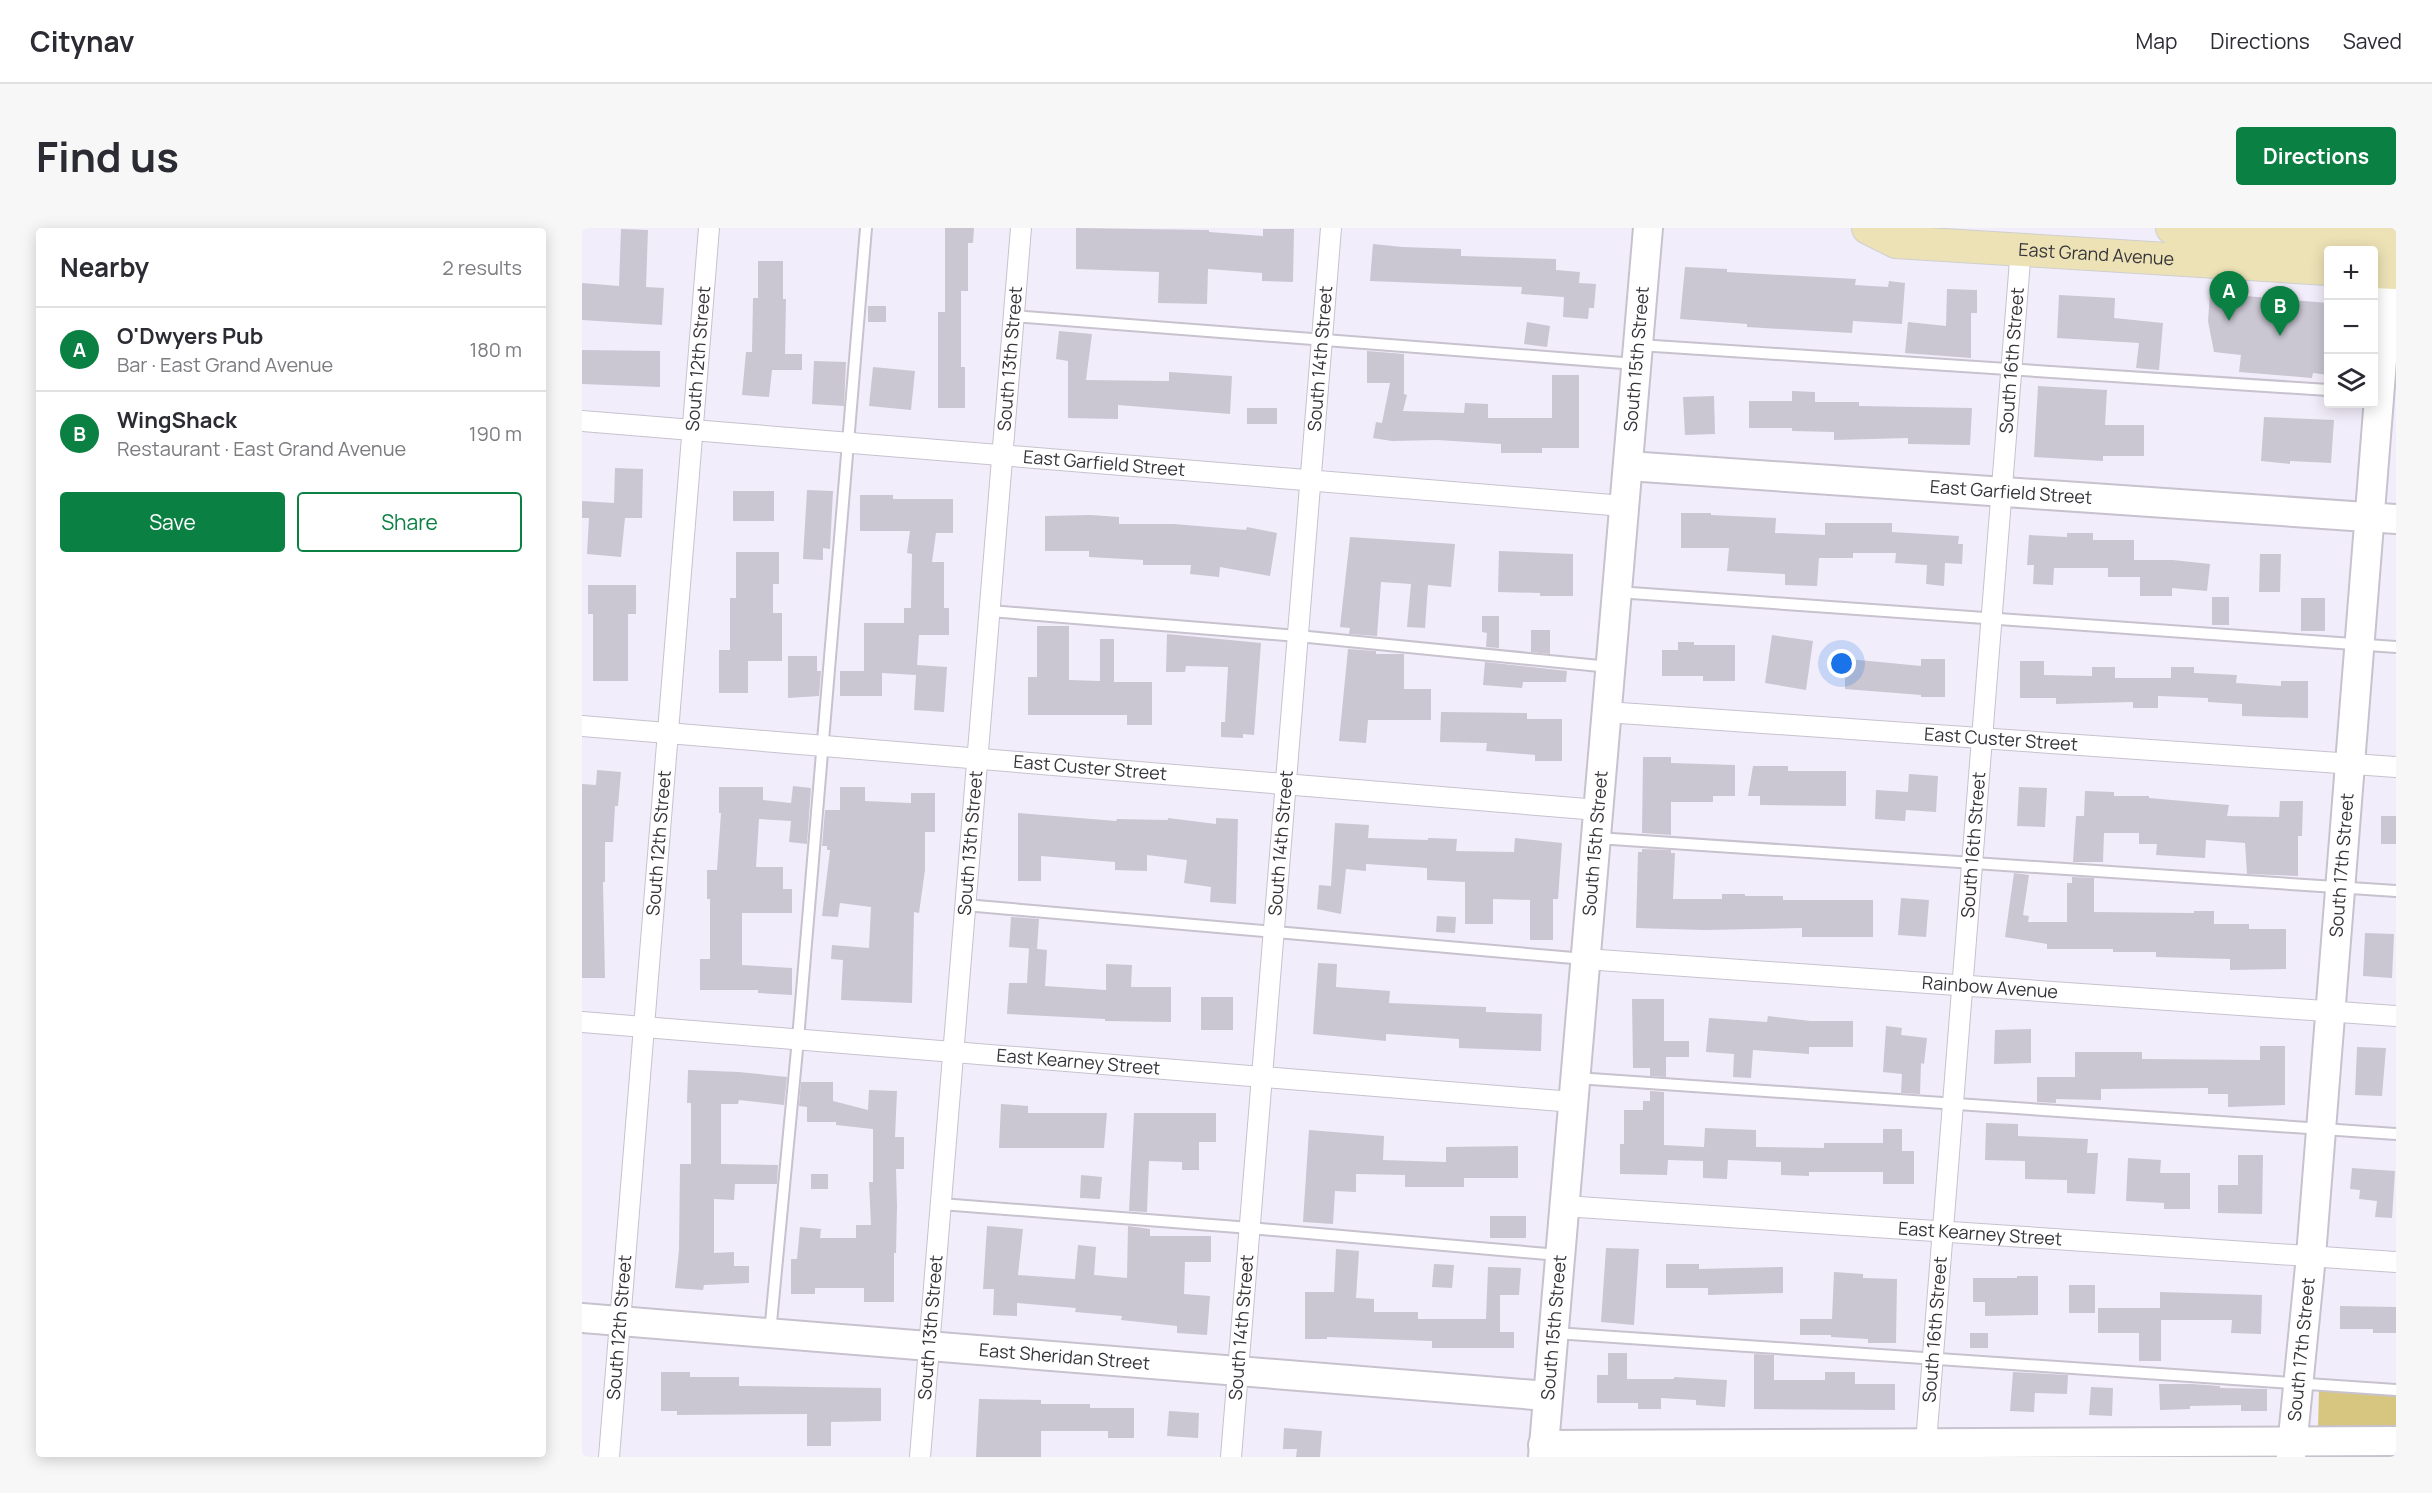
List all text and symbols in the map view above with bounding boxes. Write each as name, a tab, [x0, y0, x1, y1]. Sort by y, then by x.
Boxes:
text: Citynav	[30, 22, 134, 60]
text: Map	[2136, 27, 2177, 55]
text: Directions	[2210, 27, 2310, 55]
text: Saved	[2343, 27, 2402, 55]
text: Find us	[36, 127, 179, 185]
button: Directions	[2236, 127, 2396, 185]
street label: East Grand Avenue	[2018, 237, 2175, 270]
map controls	[2324, 246, 2378, 408]
button: +	[2324, 246, 2378, 300]
text: Nearby	[60, 249, 149, 285]
text: 2 results	[442, 254, 522, 281]
pin: A	[2210, 272, 2248, 321]
street label: South 12th Street	[680, 285, 715, 432]
street label: South 13th Street	[991, 285, 1027, 432]
street label: South 14th Street	[1301, 285, 1337, 432]
street label: South 15th Street	[1618, 285, 1654, 433]
street label: South 16th Street	[1993, 286, 2029, 434]
pin: B	[2260, 286, 2300, 336]
button: −	[2324, 300, 2378, 354]
text: O'Dwyers Pub	[117, 321, 263, 351]
text: A	[73, 336, 86, 363]
text: 180 m	[469, 336, 522, 363]
text: Bar · East Grand Avenue	[117, 351, 333, 378]
button: layers	[2324, 354, 2378, 408]
text: WingShack	[117, 405, 237, 435]
text: B	[73, 420, 86, 447]
text: 190 m	[469, 420, 522, 447]
text: Restaurant · East Grand Avenue	[117, 435, 406, 462]
street label: East Garfield Street	[1022, 444, 1186, 481]
street label: East Garfield Street	[1929, 474, 2093, 509]
button: Save	[60, 492, 285, 552]
button: Share	[297, 492, 522, 552]
your location	[1827, 649, 1856, 678]
street label: East Custer Street	[1923, 721, 2079, 756]
street label: East Custer Street	[1013, 749, 1168, 785]
street label: South 12th Street	[640, 769, 676, 917]
street label: South 14th Street	[1262, 769, 1298, 917]
street label: South 15th Street	[1576, 769, 1613, 917]
street label: South 13th Street	[952, 770, 987, 916]
street label: South 16th Street	[1955, 771, 1990, 919]
street label: South 17th Street	[2323, 792, 2359, 938]
street label: Rainbow Avenue	[1921, 970, 2059, 1003]
street label: East Kearney Street	[996, 1043, 1161, 1080]
street label: East Kearney Street	[1897, 1216, 2063, 1250]
street label: South 12th Street	[601, 1254, 636, 1401]
street label: South 13th Street	[912, 1254, 948, 1401]
street label: South 14th Street	[1223, 1254, 1258, 1401]
street label: South 15th Street	[1535, 1254, 1571, 1401]
street label: South 16th Street	[1916, 1255, 1952, 1403]
street label: South 17th Street	[2282, 1276, 2320, 1423]
street label: East Sheridan Street	[978, 1337, 1151, 1375]

